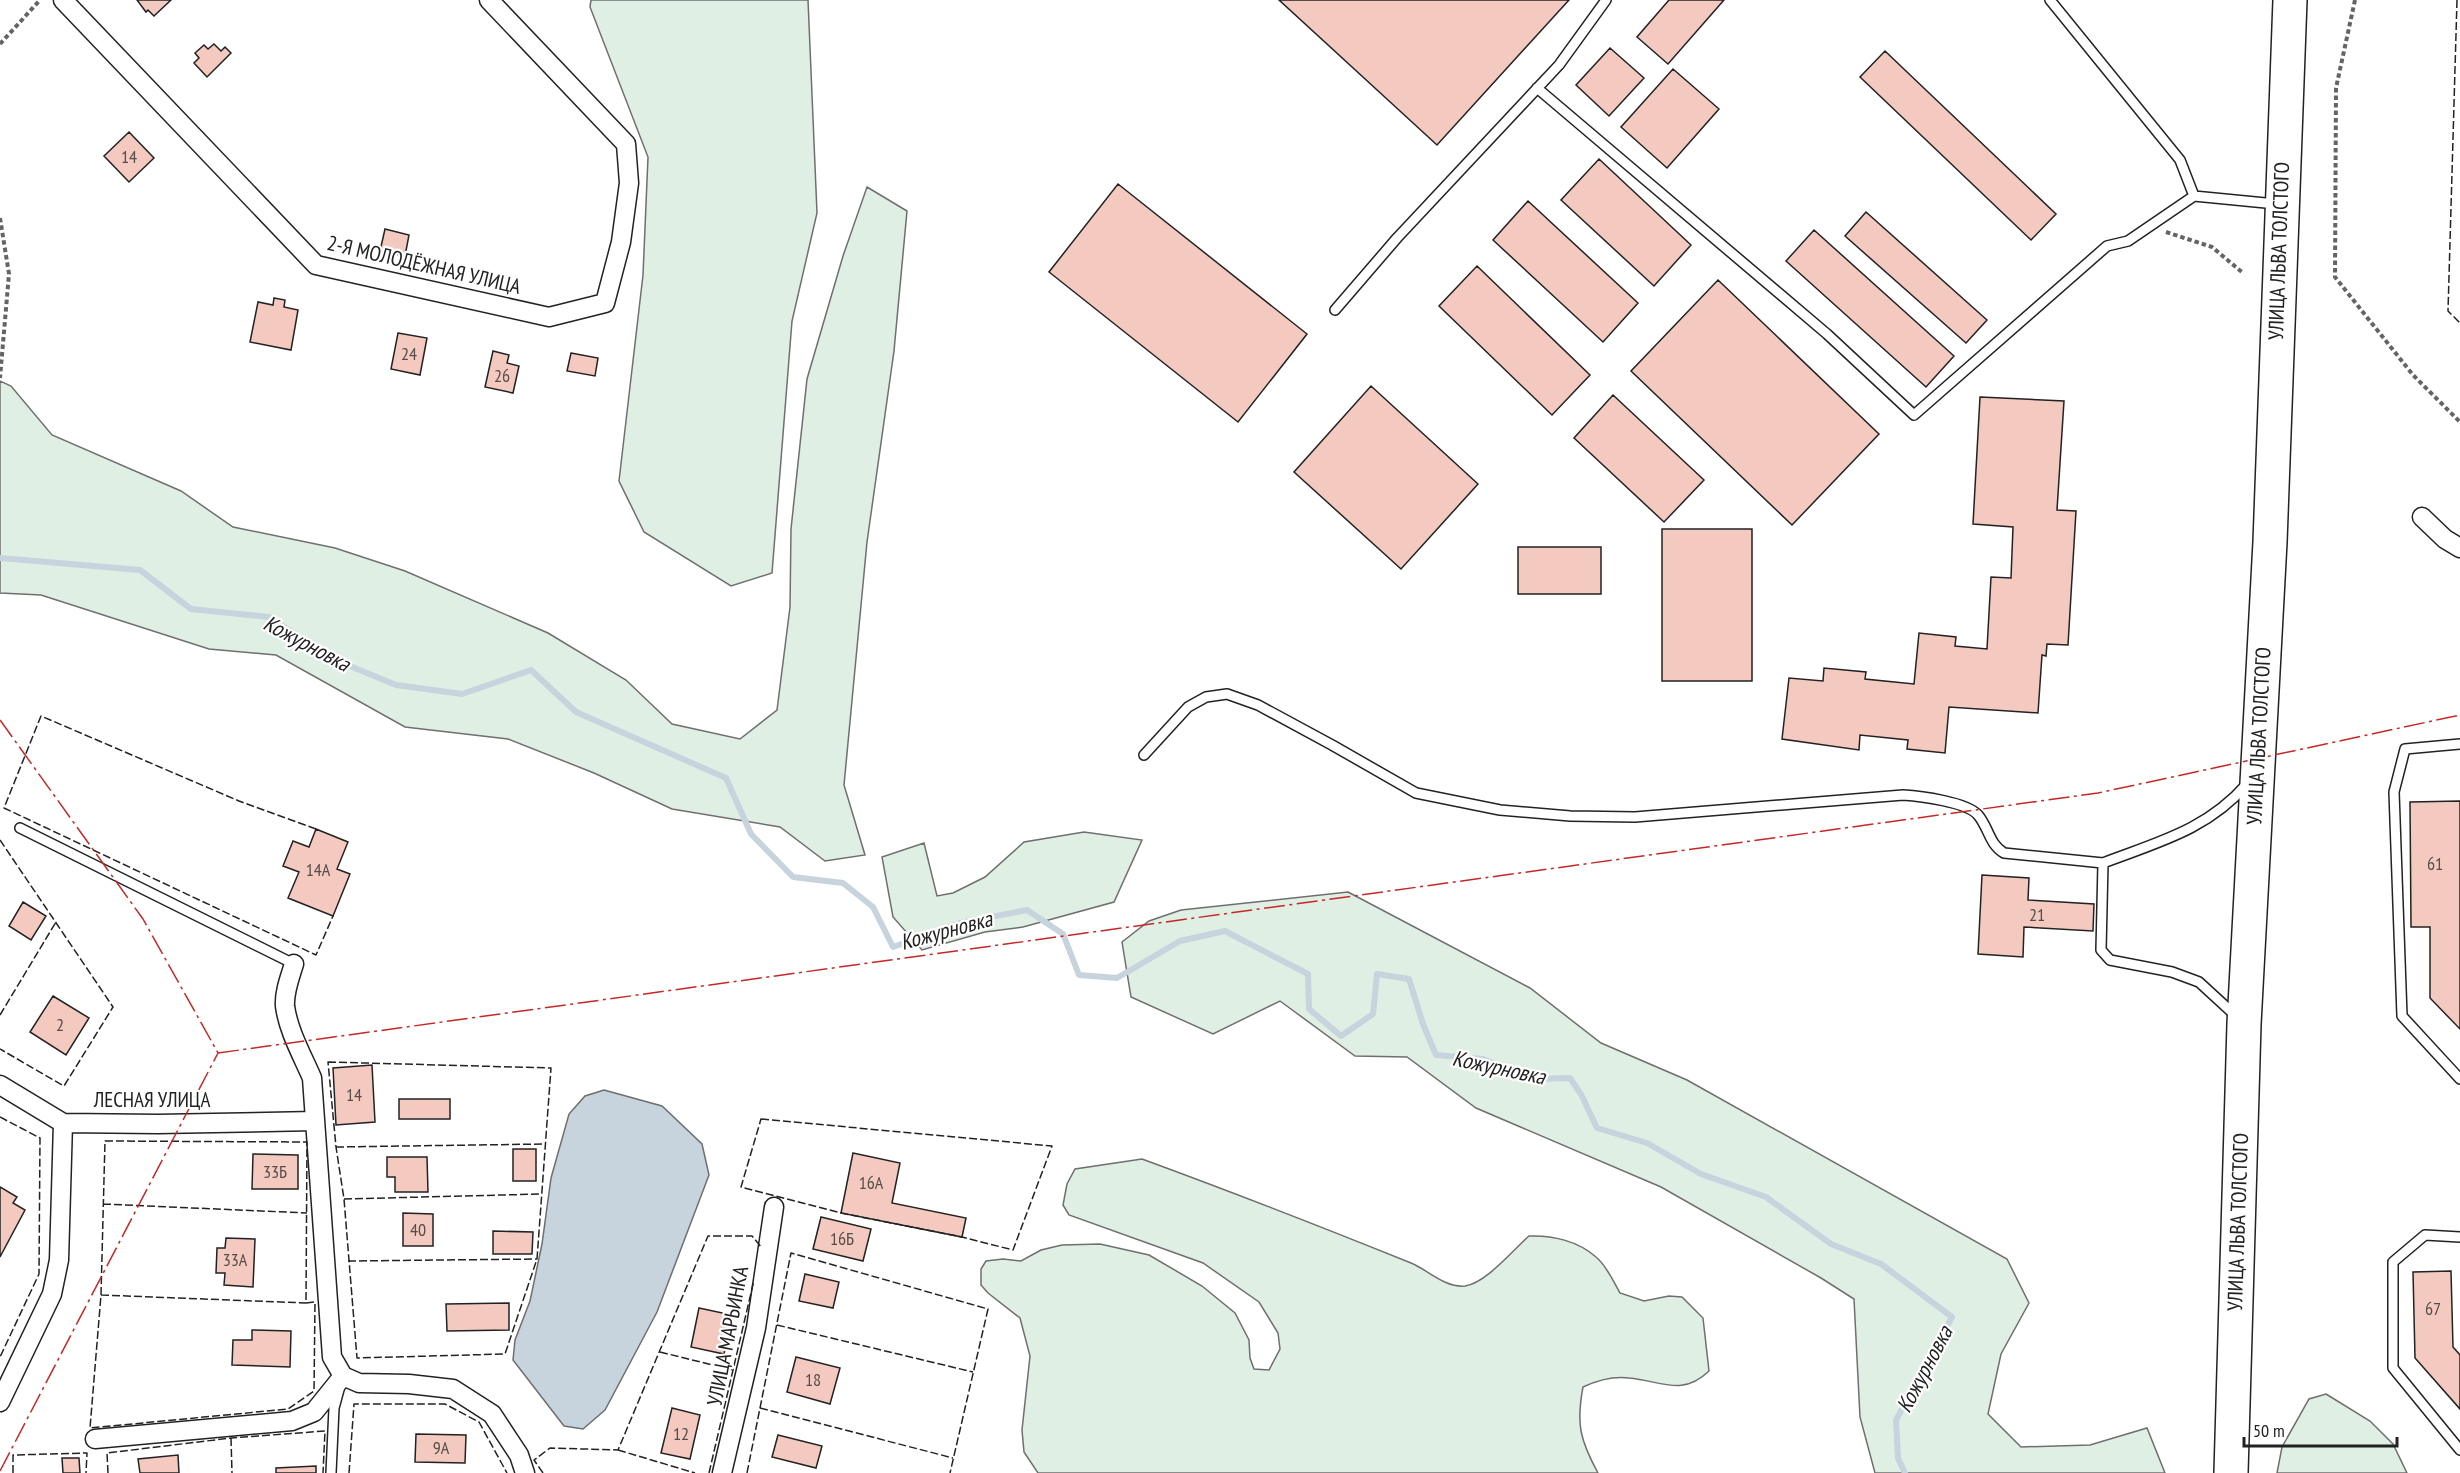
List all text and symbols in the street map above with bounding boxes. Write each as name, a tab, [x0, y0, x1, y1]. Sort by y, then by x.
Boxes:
house number: 14	[121, 145, 137, 168]
street label: УЛИЦА ЛЬВА ТОЛСТОГО	[2262, 162, 2295, 340]
street label: 2-Я МОЛОДЁЖНАЯ УЛИЦА	[325, 229, 524, 300]
house number: 24	[401, 342, 417, 365]
house number: 26	[494, 364, 510, 387]
water label: Кожурновка	[259, 609, 356, 678]
street label: УЛИЦА ЛЬВА ТОЛСТОГО	[2240, 646, 2277, 826]
house number: 61	[2427, 852, 2443, 875]
house number: 14А	[306, 858, 331, 881]
house number: 21	[2029, 903, 2045, 926]
water label: Кожурновка	[897, 904, 996, 956]
house number: 2	[56, 1013, 64, 1036]
water label: Кожурновка	[1450, 1044, 1549, 1091]
house number: 14	[346, 1083, 362, 1106]
street label: ЛЕСНАЯ УЛИЦА	[93, 1086, 210, 1113]
street label: УЛИЦА ЛЬВА ТОЛСТОГО	[2221, 1133, 2254, 1311]
house number: 33Б	[263, 1160, 287, 1183]
house number: 16А	[859, 1171, 884, 1194]
house number: 40	[410, 1218, 426, 1241]
house number: 16Б	[830, 1227, 854, 1250]
house number: 33А	[223, 1248, 248, 1271]
street label: УЛИЦА МАРЬИНКА	[701, 1264, 754, 1408]
house number: 67	[2425, 1297, 2441, 1320]
water label: Кожурновка	[1890, 1320, 1959, 1417]
house number: 18	[805, 1368, 821, 1391]
scale bar	[2244, 1410, 2397, 1448]
text: 50 m	[2253, 1419, 2285, 1442]
house number: 12	[673, 1422, 689, 1445]
house number: 9А	[433, 1436, 450, 1459]

